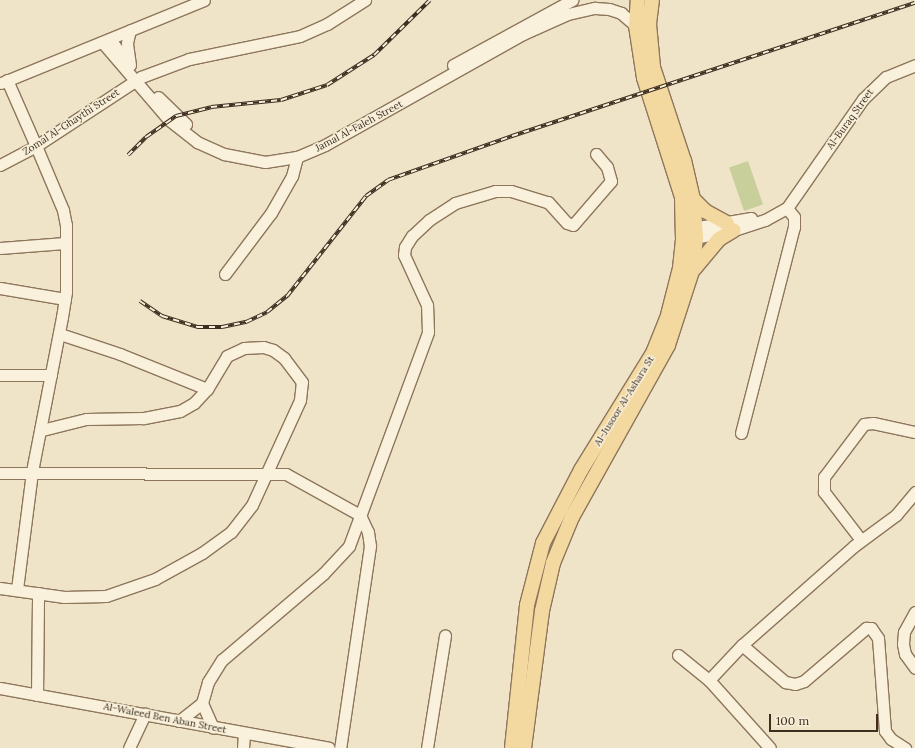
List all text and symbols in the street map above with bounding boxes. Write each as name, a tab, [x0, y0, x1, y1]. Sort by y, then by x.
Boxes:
street label: Zomal Al-Ghaythi Street	[20, 86, 122, 158]
street label: Al-Buraq Street	[824, 86, 876, 152]
street label: Jamal Al-Faleh Street	[313, 98, 405, 154]
street label: Al-Jusoor Al-Ashara St	[591, 354, 657, 448]
street label: Al-Waleed Ben Aban Street	[103, 700, 227, 736]
scale bar	[771, 706, 880, 732]
text: 100 m	[776, 713, 809, 728]

